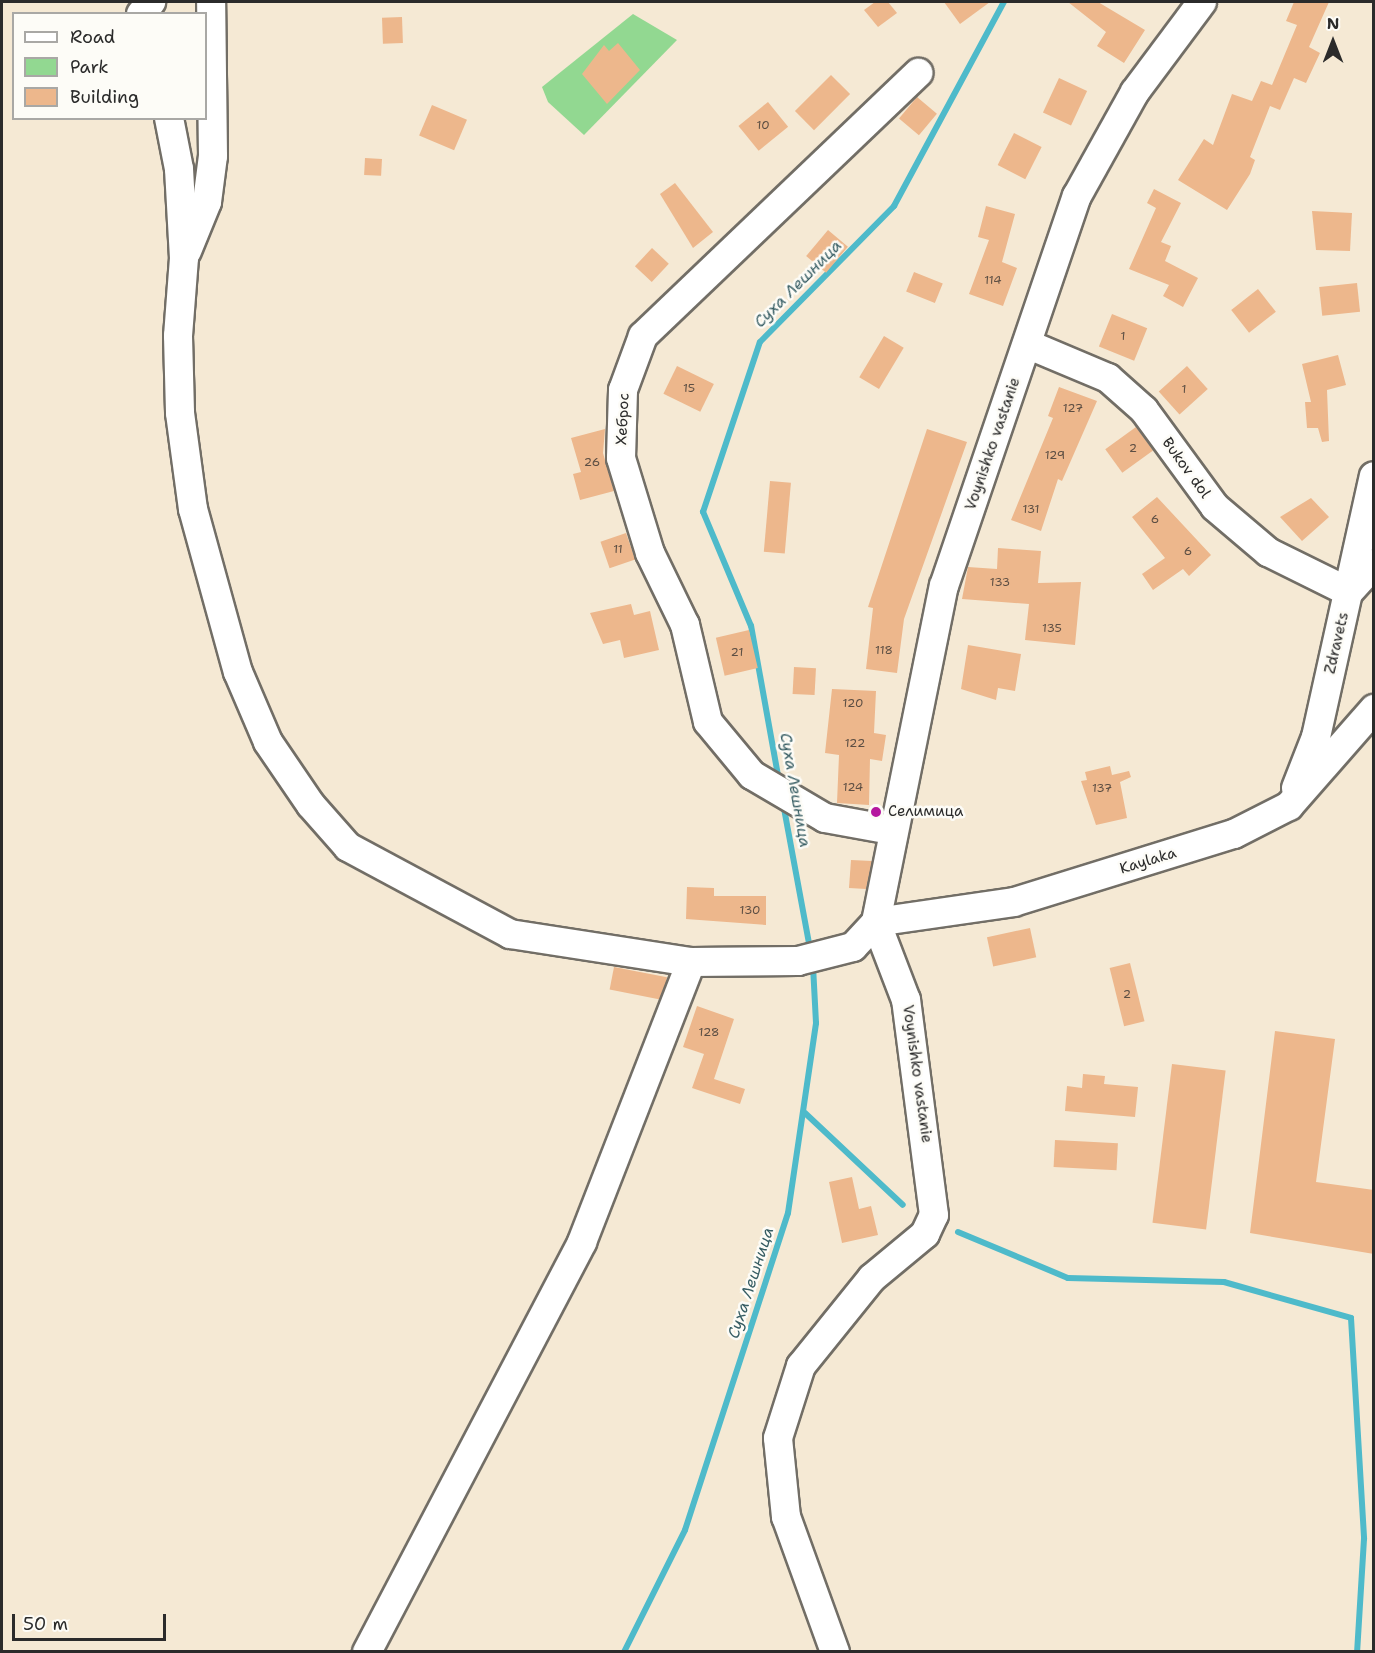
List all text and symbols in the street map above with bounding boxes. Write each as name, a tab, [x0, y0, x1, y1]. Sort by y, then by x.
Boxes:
legend	[12, 12, 207, 120]
north arrow	[1303, 12, 1363, 72]
text: N	[1327, 13, 1339, 34]
text: Road	[70, 25, 115, 49]
text: Park	[70, 55, 109, 79]
text: Building	[70, 85, 139, 109]
house number: 10	[756, 119, 770, 133]
water label: Суха Лешница	[750, 236, 846, 332]
house number: 114	[984, 274, 1002, 288]
house number: 1	[1120, 330, 1126, 344]
street label: Voynishko vastanie	[962, 375, 1024, 513]
house number: 15	[683, 382, 695, 396]
house number: 1	[1181, 383, 1187, 397]
street label: Хеброс	[613, 393, 633, 445]
house number: 127	[1063, 402, 1083, 416]
street label: Bukov dol	[1158, 434, 1214, 502]
house number: 2	[1129, 442, 1137, 456]
house number: 129	[1045, 449, 1065, 463]
house number: 26	[584, 456, 600, 470]
house number: 131	[1022, 503, 1040, 517]
house number: 6	[1151, 513, 1159, 527]
house number: 11	[613, 543, 623, 557]
house number: 6	[1184, 545, 1192, 559]
house number: 133	[990, 576, 1010, 590]
street label: Zdravets	[1321, 610, 1353, 676]
house number: 135	[1042, 622, 1062, 636]
house number: 118	[875, 644, 893, 658]
house number: 21	[731, 646, 743, 660]
house number: 120	[843, 697, 863, 711]
water label: Суха Лешница	[775, 731, 815, 849]
house number: 122	[845, 737, 865, 751]
house number: 124	[843, 781, 863, 795]
house number: 137	[1092, 782, 1112, 796]
place label: Селимица	[888, 803, 963, 821]
marker: Селимица	[869, 805, 883, 819]
street label: Kaylaka	[1118, 844, 1178, 878]
house number: 130	[739, 904, 761, 918]
house number: 2	[1123, 988, 1131, 1002]
street label: Voynishko vastanie	[898, 1004, 936, 1144]
house number: 128	[699, 1026, 719, 1040]
water label: Суха Лешница	[724, 1225, 778, 1341]
scale bar	[15, 1602, 170, 1640]
text: 50 m	[23, 1612, 68, 1636]

